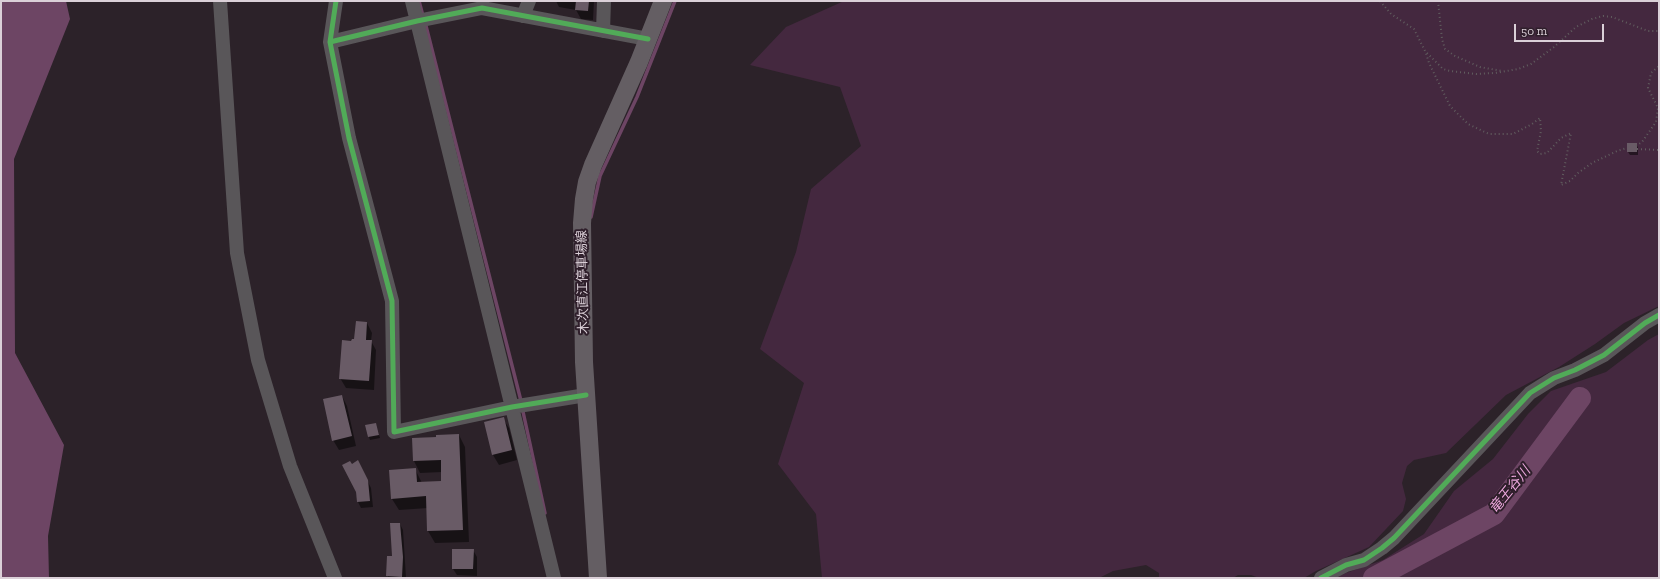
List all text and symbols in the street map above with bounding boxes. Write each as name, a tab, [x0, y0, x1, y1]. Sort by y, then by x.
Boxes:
scale bar	[1516, 16, 1606, 42]
text: 50 m	[1521, 24, 1547, 38]
street label: 木次直江停車場線	[574, 230, 592, 334]
water label: 竜王谷川	[1486, 463, 1534, 517]

